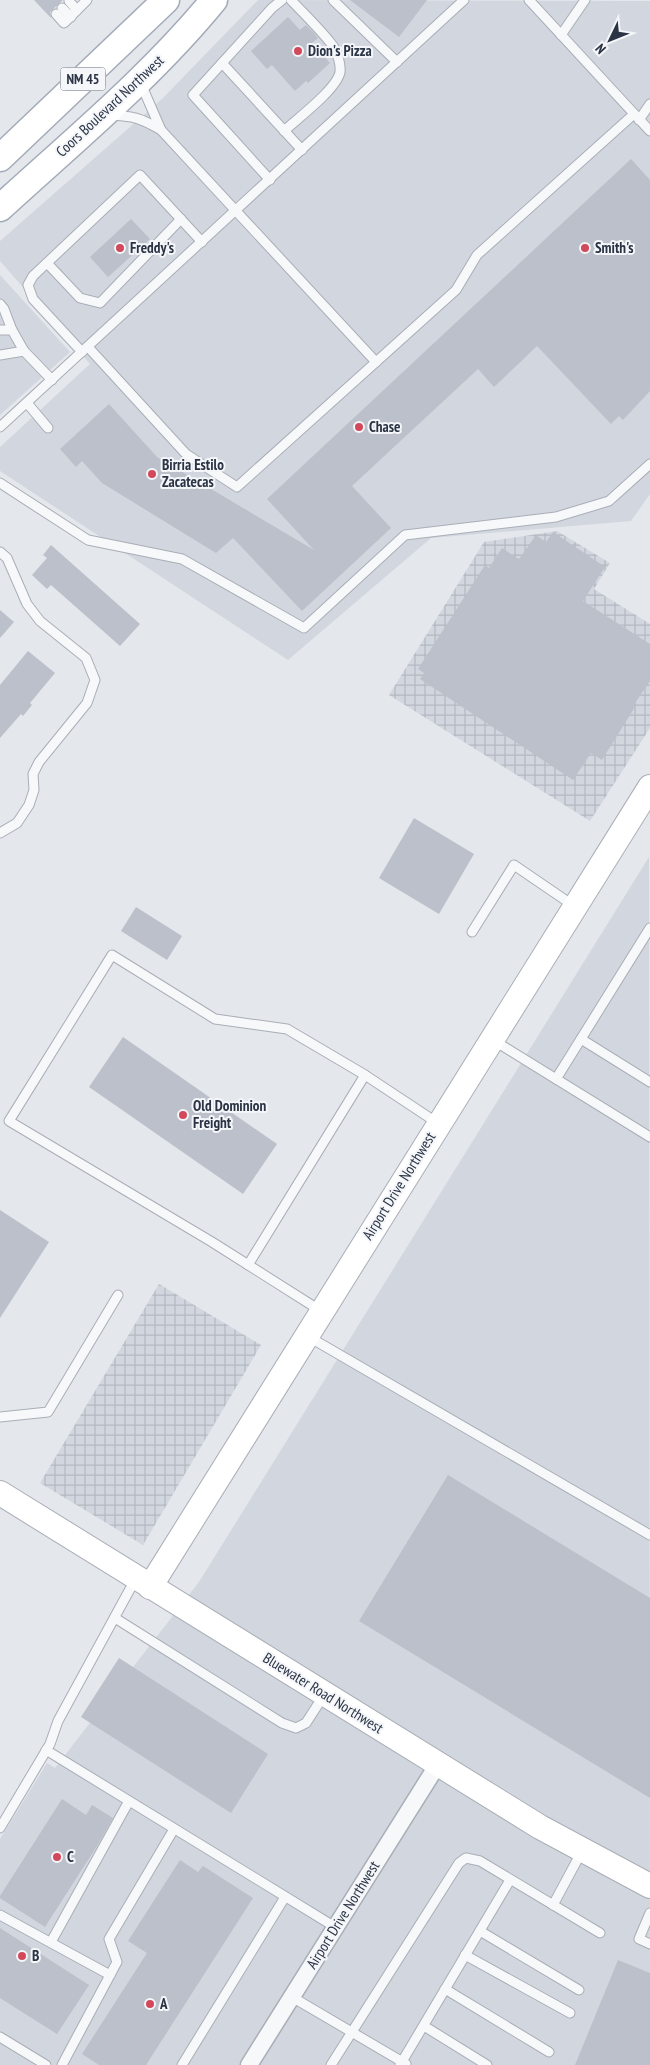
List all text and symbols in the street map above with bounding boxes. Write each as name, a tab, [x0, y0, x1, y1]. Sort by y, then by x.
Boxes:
north arrow	[585, 15, 635, 65]
text: N	[591, 40, 610, 58]
place label: Dion's Pizza	[308, 41, 372, 60]
marker: Dion's Pizza	[292, 45, 304, 57]
street label: Coors Boulevard Northwest	[52, 51, 168, 161]
road number: NM 45	[61, 68, 106, 90]
place label: Freddy's	[130, 238, 174, 257]
place label: Smith's	[595, 238, 634, 257]
marker: Freddy's	[114, 242, 126, 254]
marker: Smith's	[579, 242, 591, 254]
place label: Chase	[369, 417, 400, 436]
marker: Chase	[353, 421, 365, 433]
place label: Birria Estilo Zacatecas	[162, 455, 224, 491]
marker: Birria Estilo Zacatecas	[146, 468, 158, 480]
place label: Old Dominion Freight	[193, 1096, 266, 1132]
marker: Old Dominion Freight	[177, 1109, 189, 1121]
street label: Airport Drive Northwest	[358, 1128, 439, 1243]
street label: Bluewater Road Northwest	[260, 1648, 387, 1737]
place label: C	[67, 1847, 74, 1866]
marker: C	[51, 1851, 63, 1863]
street label: Airport Drive Northwest	[302, 1857, 383, 1972]
place label: B	[32, 1946, 39, 1965]
marker: B	[16, 1950, 28, 1962]
place label: A	[159, 1994, 168, 2013]
marker: A	[144, 1998, 156, 2010]

